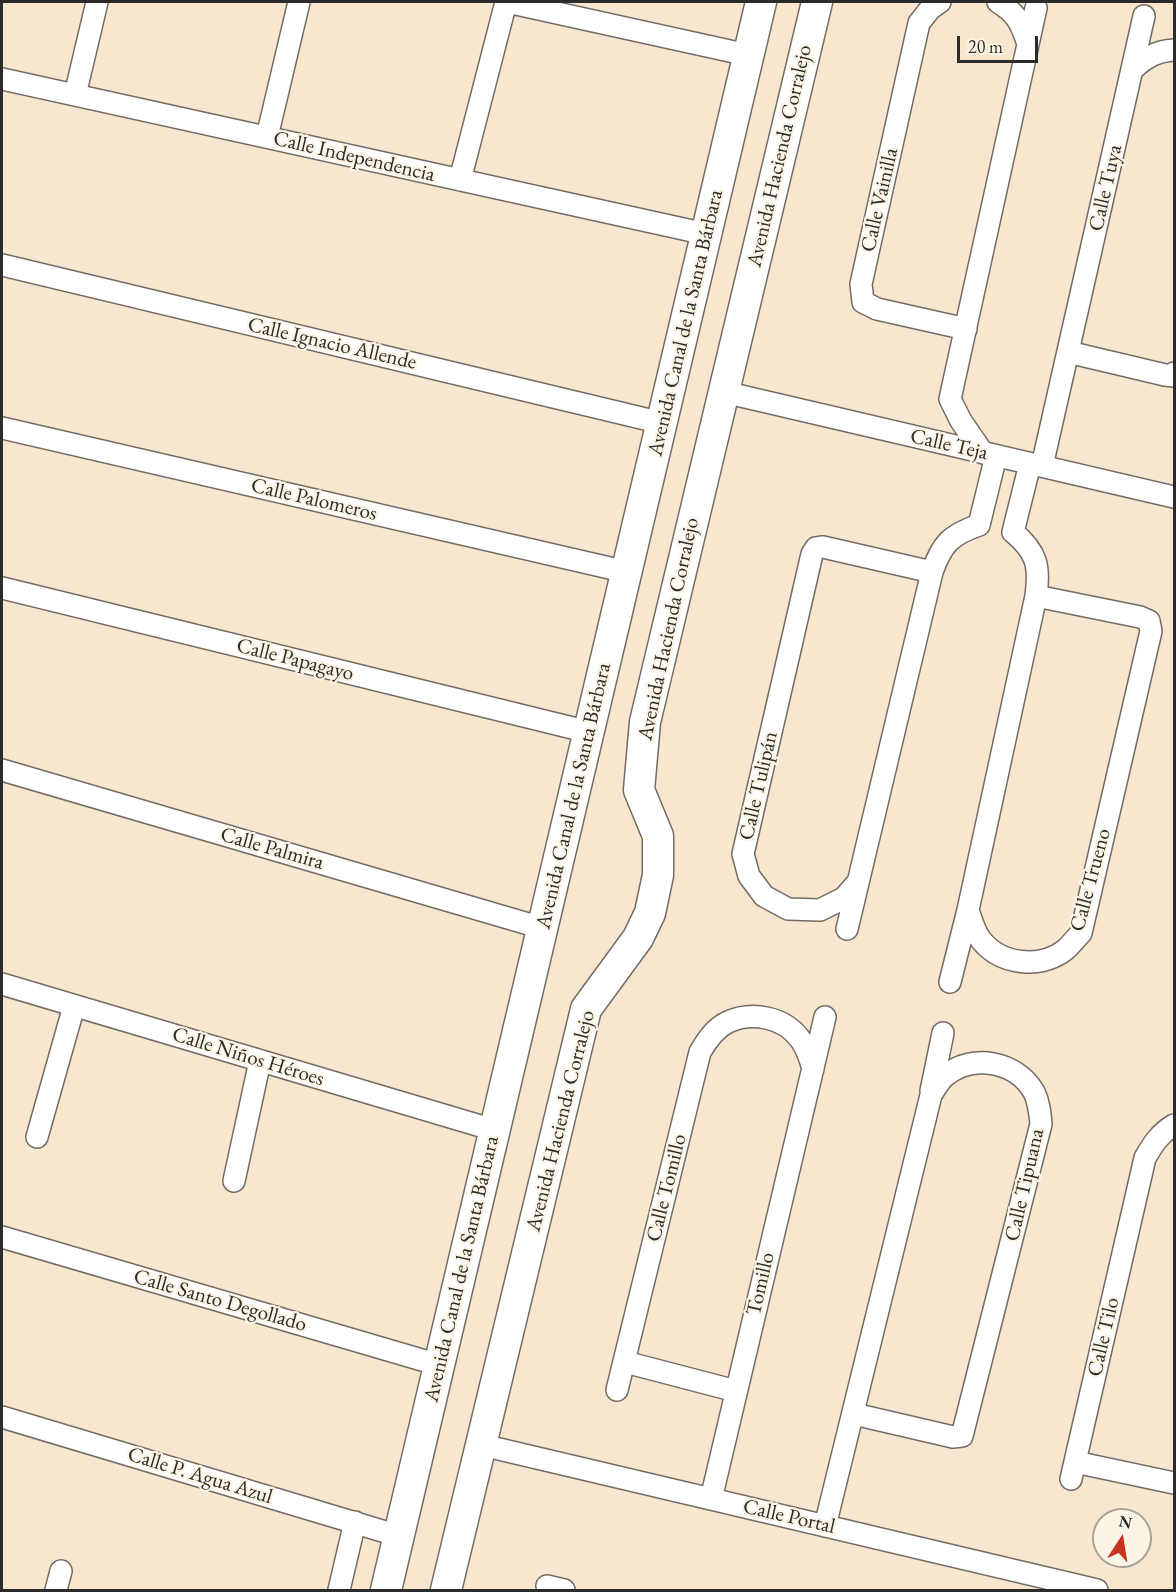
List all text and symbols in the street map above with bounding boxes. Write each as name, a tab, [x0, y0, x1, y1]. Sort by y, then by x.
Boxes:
scale bar	[960, 24, 1041, 62]
text: 20 m	[968, 35, 1003, 58]
street label: Avenida Hacienda Corralejo	[742, 43, 818, 269]
street label: Calle Independencia	[271, 126, 437, 188]
street label: Calle Tuya	[1084, 142, 1128, 234]
street label: Calle Vainilla	[856, 146, 904, 254]
street label: Avenida Canal de la Santa Bárbara	[643, 188, 729, 458]
street label: Calle Ignacio Allende	[245, 312, 419, 376]
street label: Calle Teja	[908, 424, 990, 466]
street label: Calle Palomeros	[248, 473, 380, 527]
street label: Avenida Hacienda Corralejo	[633, 515, 705, 743]
street label: Calle Papagayo	[234, 633, 356, 687]
street label: Avenida Canal de la Santa Bárbara	[531, 661, 617, 931]
street label: Calle Tulipán	[734, 729, 784, 843]
street label: Calle Palmira	[217, 822, 327, 876]
street label: Calle Trueno	[1065, 826, 1117, 934]
street label: Avenida Hacienda Corralejo	[521, 1008, 601, 1234]
street label: Calle Niños Héroes	[169, 1022, 327, 1092]
street label: Calle Tipuana	[1000, 1126, 1050, 1244]
street label: Calle Tomillo	[641, 1132, 693, 1244]
street label: Avenida Canal de la Santa Bárbara	[419, 1134, 505, 1404]
street label: Tomillo	[741, 1250, 781, 1318]
street label: Calle Santo Degollado	[131, 1264, 309, 1338]
street label: Calle Tilo	[1083, 1295, 1125, 1379]
street label: Calle P. Agua Azul	[124, 1442, 276, 1510]
street label: Calle Portal	[741, 1494, 837, 1540]
north arrow	[1092, 1508, 1152, 1568]
text: N	[1117, 1510, 1134, 1533]

